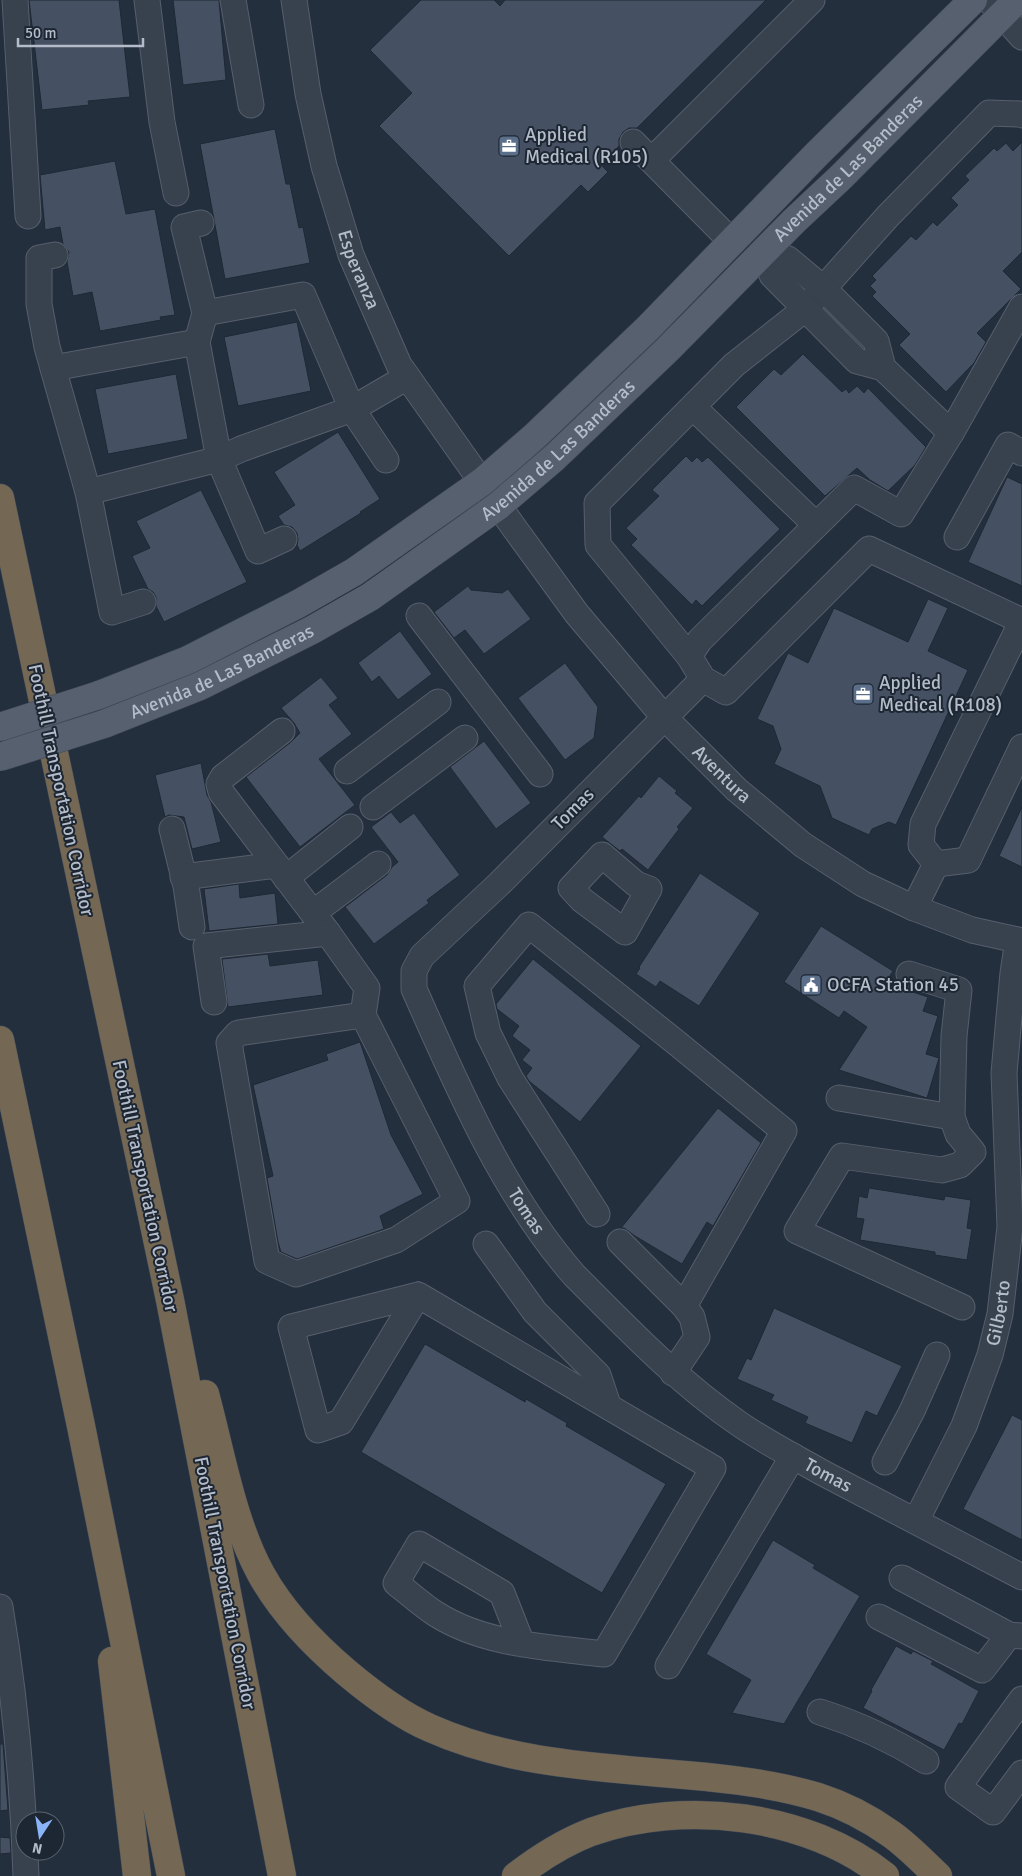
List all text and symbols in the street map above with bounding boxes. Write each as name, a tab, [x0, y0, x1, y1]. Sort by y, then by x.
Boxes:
scale bar	[18, 15, 142, 47]
text: 50 m	[25, 24, 56, 42]
street label: Avenida de Las Banderas	[768, 90, 928, 247]
place label: Applied Medical (R105)	[525, 123, 648, 169]
office icon: Applied Medical (R105)	[497, 134, 521, 158]
street label: Esperanza	[332, 227, 385, 313]
street label: Avenida de Las Banderas	[476, 375, 640, 526]
street label: Avenida de Las Banderas	[126, 619, 318, 725]
street label: Foothill Transportation Corridor	[23, 662, 99, 918]
place label: Applied Medical (R108)	[879, 671, 1002, 717]
office icon: Applied Medical (R108)	[851, 682, 875, 706]
street label: Aventura	[687, 740, 756, 809]
street label: Tomas	[547, 783, 599, 835]
public building icon: OCFA Station 45	[799, 973, 823, 997]
place label: OCFA Station 45	[827, 973, 959, 997]
street label: Foothill Transportation Corridor	[107, 1058, 183, 1314]
street label: Tomas	[502, 1184, 550, 1239]
street label: Gilberto	[981, 1279, 1016, 1348]
street label: Tomas	[800, 1453, 856, 1498]
street label: Foothill Transportation Corridor	[189, 1454, 261, 1712]
north arrow	[15, 1811, 65, 1861]
text: N	[31, 1839, 44, 1858]

